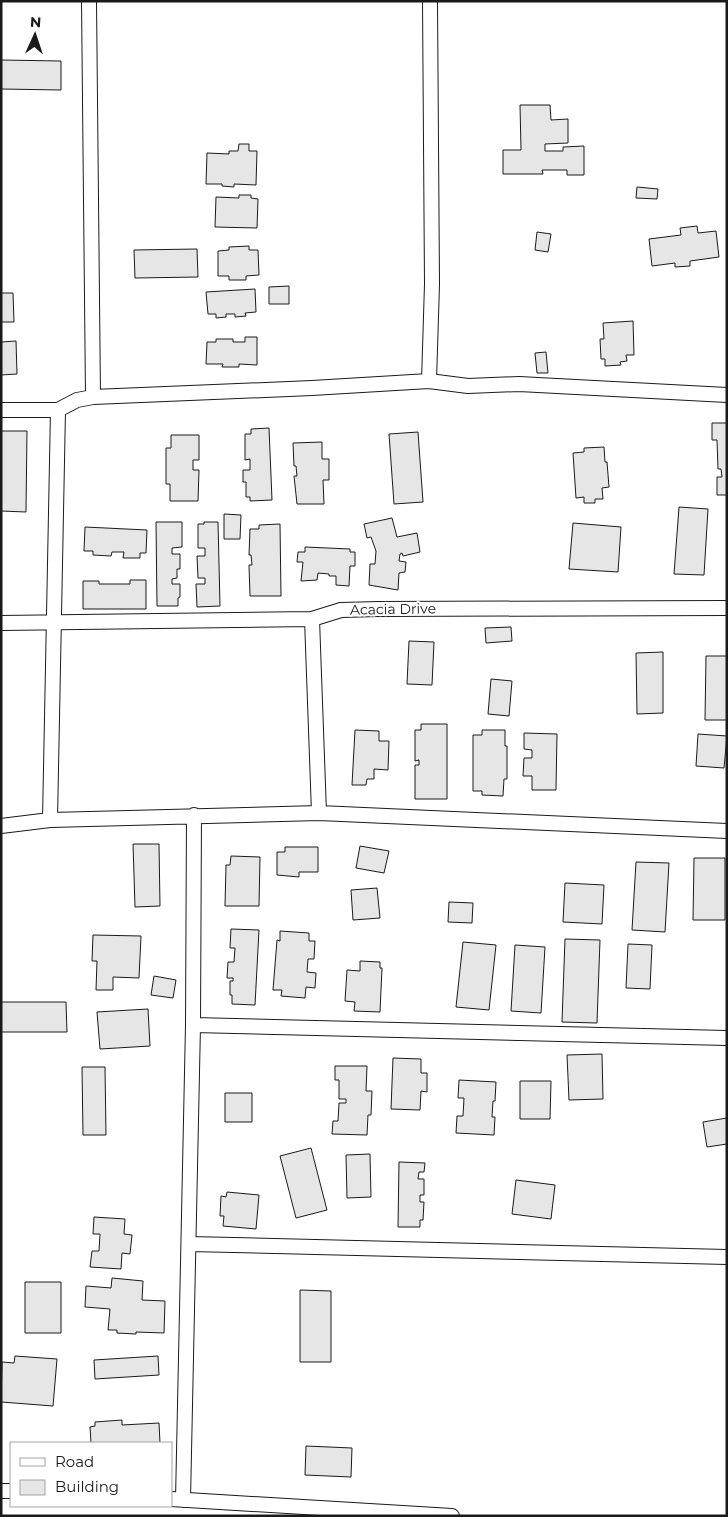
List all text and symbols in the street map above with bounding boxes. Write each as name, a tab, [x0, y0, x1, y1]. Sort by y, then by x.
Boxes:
north arrow	[10, 10, 60, 60]
text: N	[30, 13, 42, 31]
street label: Acacia Drive	[350, 599, 436, 619]
legend	[10, 1442, 172, 1507]
text: Road	[55, 1452, 94, 1471]
text: Building	[55, 1477, 119, 1496]

